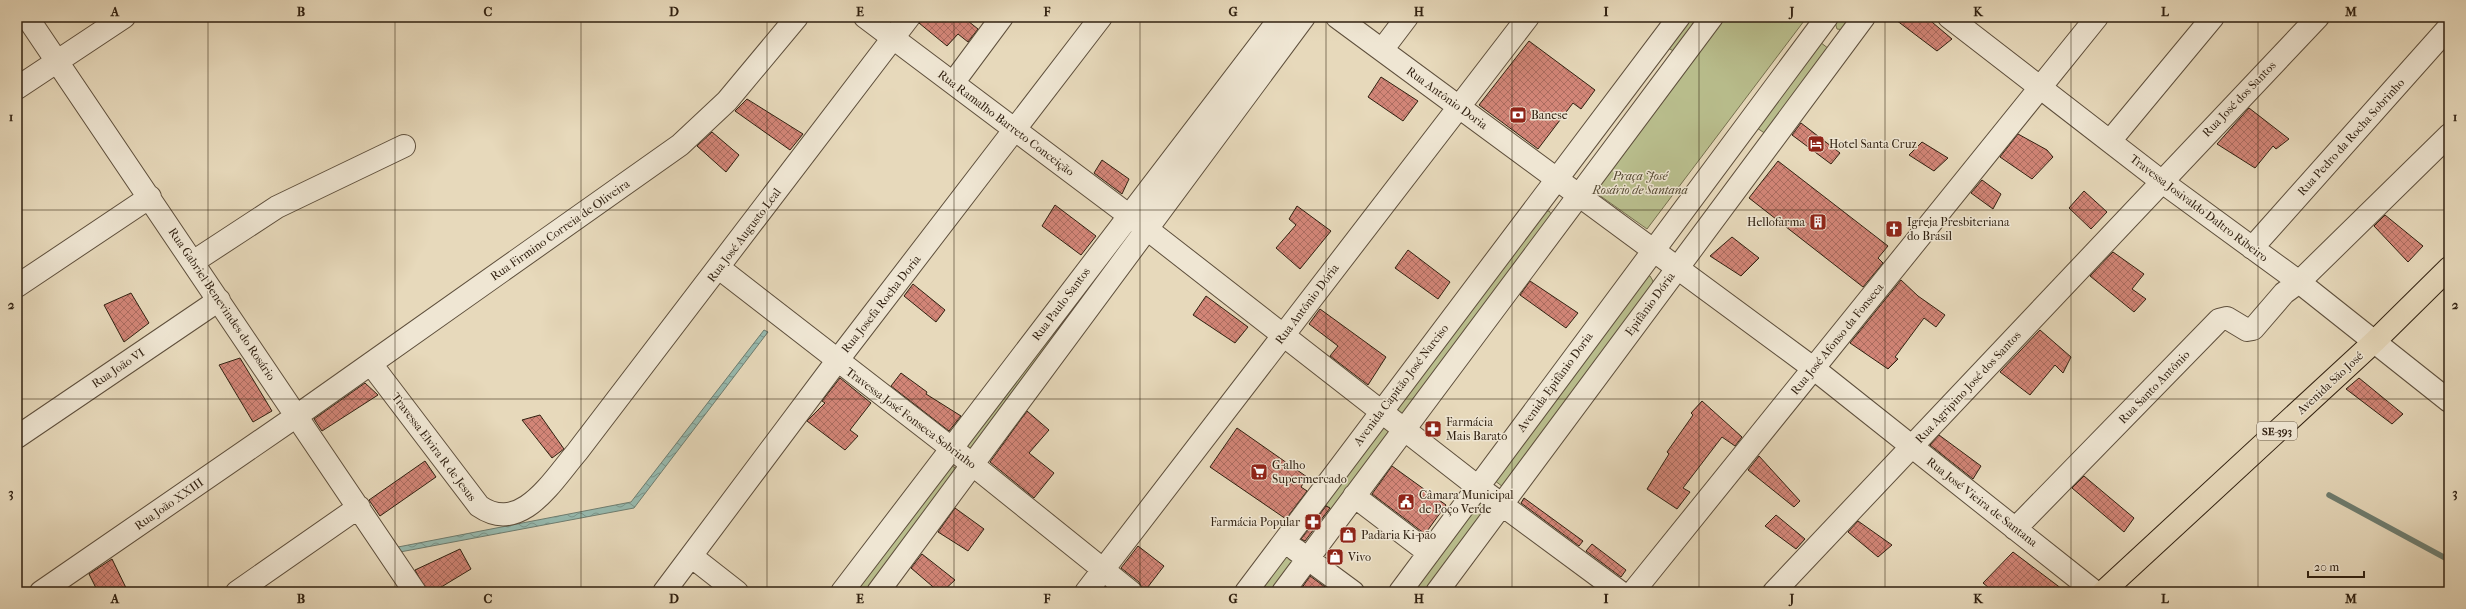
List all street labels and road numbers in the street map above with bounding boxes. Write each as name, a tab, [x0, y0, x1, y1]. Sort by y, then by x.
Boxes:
street label: Rua José dos Santos	[2199, 58, 2279, 140]
street label: Rua Antônio Doria	[1404, 64, 1491, 132]
street label: Rua Ramalho Barreto Conceição	[934, 67, 1077, 180]
street label: Rua Pedro da Rocha Sobrinho	[2295, 76, 2407, 198]
street label: Travessa Josivaldo Daltro Ribeiro	[2127, 151, 2271, 265]
street label: Rua Firmino Correia de Oliveira	[488, 176, 633, 283]
street label: Rua José Augusto Leal	[704, 185, 784, 285]
street label: Rua Gabriel Benevindes do Rosário	[166, 225, 278, 383]
street label: Rua Josefa Rocha Doria	[838, 252, 924, 356]
street label: Rua Antônio Dória	[1272, 261, 1342, 347]
street label: Rua Paulo Santos	[1029, 264, 1093, 343]
street label: Epifânio Dória	[1622, 269, 1678, 339]
street label: Rua José Afonso da Fonseca	[1788, 280, 1887, 398]
street label: Avenida Capitão José Narciso	[1350, 322, 1451, 449]
street label: Rua Agripino José dos Santos	[1912, 328, 2024, 446]
street label: Avenida Epifânio Doria	[1514, 329, 1596, 435]
street label: Rua João VI	[89, 345, 147, 391]
street label: Rua Santo Antônio	[2115, 347, 2193, 427]
street label: Avenida São José	[2293, 349, 2366, 418]
street label: Travessa José Fonseca Sobrinho	[843, 364, 979, 472]
street label: Travessa Elvira R de Jesus	[389, 390, 480, 504]
road number: SE-393	[2257, 422, 2297, 440]
street label: Rua José Vieira de Santana	[1924, 454, 2041, 550]
street label: Rua João XXIII	[132, 475, 206, 533]

